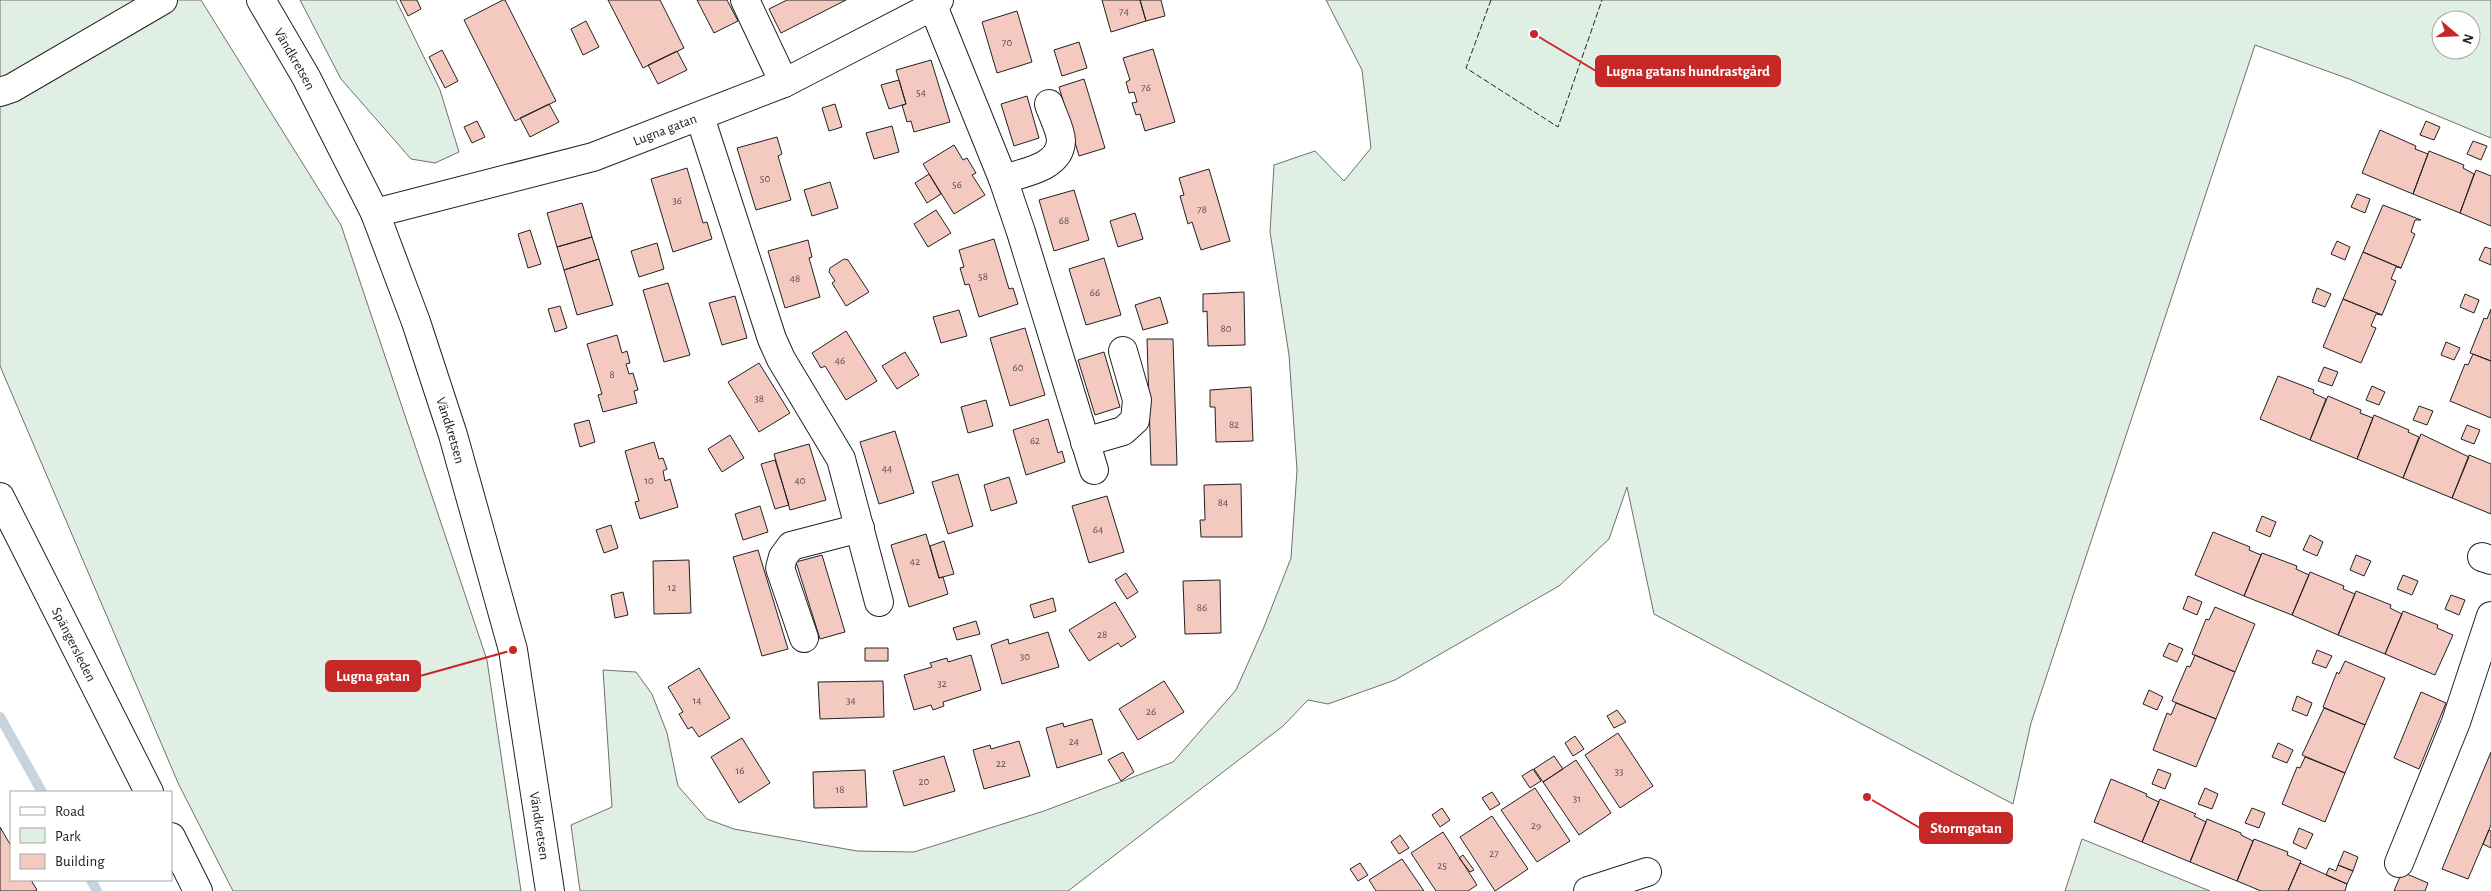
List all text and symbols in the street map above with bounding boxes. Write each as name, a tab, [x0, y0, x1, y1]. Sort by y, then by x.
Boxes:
house number: 74	[1119, 6, 1129, 17]
north arrow	[2431, 10, 2481, 60]
street label: Vändkretsen	[271, 26, 317, 92]
text: N	[2459, 32, 2476, 46]
house number: 70	[1002, 37, 1012, 48]
callout: Lugna gatans hundrastgård	[1596, 56, 1780, 86]
text: Lugna gatans hundrastgård	[1606, 64, 1770, 79]
house number: 76	[1141, 82, 1151, 93]
house number: 54	[916, 87, 926, 98]
street label: Lugna gatan	[631, 112, 699, 149]
house number: 50	[760, 173, 770, 184]
house number: 56	[952, 179, 962, 190]
house number: 36	[672, 195, 682, 206]
house number: 78	[1197, 204, 1207, 215]
house number: 68	[1059, 215, 1069, 226]
house number: 58	[978, 271, 988, 282]
house number: 48	[790, 273, 800, 284]
house number: 66	[1090, 287, 1100, 298]
house number: 80	[1220, 323, 1232, 334]
house number: 46	[835, 355, 845, 366]
house number: 60	[1013, 362, 1024, 373]
house number: 8	[609, 369, 615, 380]
house number: 38	[754, 393, 764, 404]
street label: Vändkretsen	[433, 396, 467, 465]
house number: 82	[1229, 419, 1239, 430]
house number: 62	[1030, 435, 1040, 446]
house number: 44	[882, 463, 892, 474]
house number: 10	[644, 475, 654, 486]
house number: 40	[794, 475, 806, 486]
house number: 84	[1218, 497, 1228, 508]
house number: 64	[1093, 524, 1103, 535]
house number: 42	[910, 556, 920, 567]
house number: 12	[668, 582, 676, 593]
house number: 86	[1197, 602, 1207, 613]
street label: Spängersleden	[49, 605, 98, 684]
house number: 28	[1097, 629, 1107, 640]
house number: 30	[1020, 651, 1030, 662]
callout: Lugna gatan	[326, 661, 420, 691]
text: Lugna gatan	[336, 669, 410, 684]
house number: 32	[937, 678, 947, 689]
house number: 14	[692, 695, 702, 706]
house number: 34	[846, 695, 856, 706]
house number: 26	[1146, 706, 1156, 717]
house number: 24	[1069, 736, 1079, 747]
house number: 22	[996, 758, 1006, 769]
house number: 16	[736, 765, 744, 776]
house number: 33	[1614, 766, 1624, 777]
house number: 20	[919, 776, 930, 787]
house number: 18	[836, 784, 845, 795]
legend	[10, 791, 172, 881]
street label: Vändkretsen	[527, 791, 551, 861]
house number: 31	[1573, 793, 1581, 804]
text: Road	[55, 804, 85, 819]
callout: Stormgatan	[1920, 813, 2012, 843]
house number: 29	[1531, 820, 1541, 831]
text: Stormgatan	[1930, 821, 2002, 836]
text: Park	[55, 829, 81, 844]
house number: 27	[1489, 848, 1499, 859]
text: Building	[55, 854, 105, 869]
house number: 25	[1437, 860, 1447, 871]

